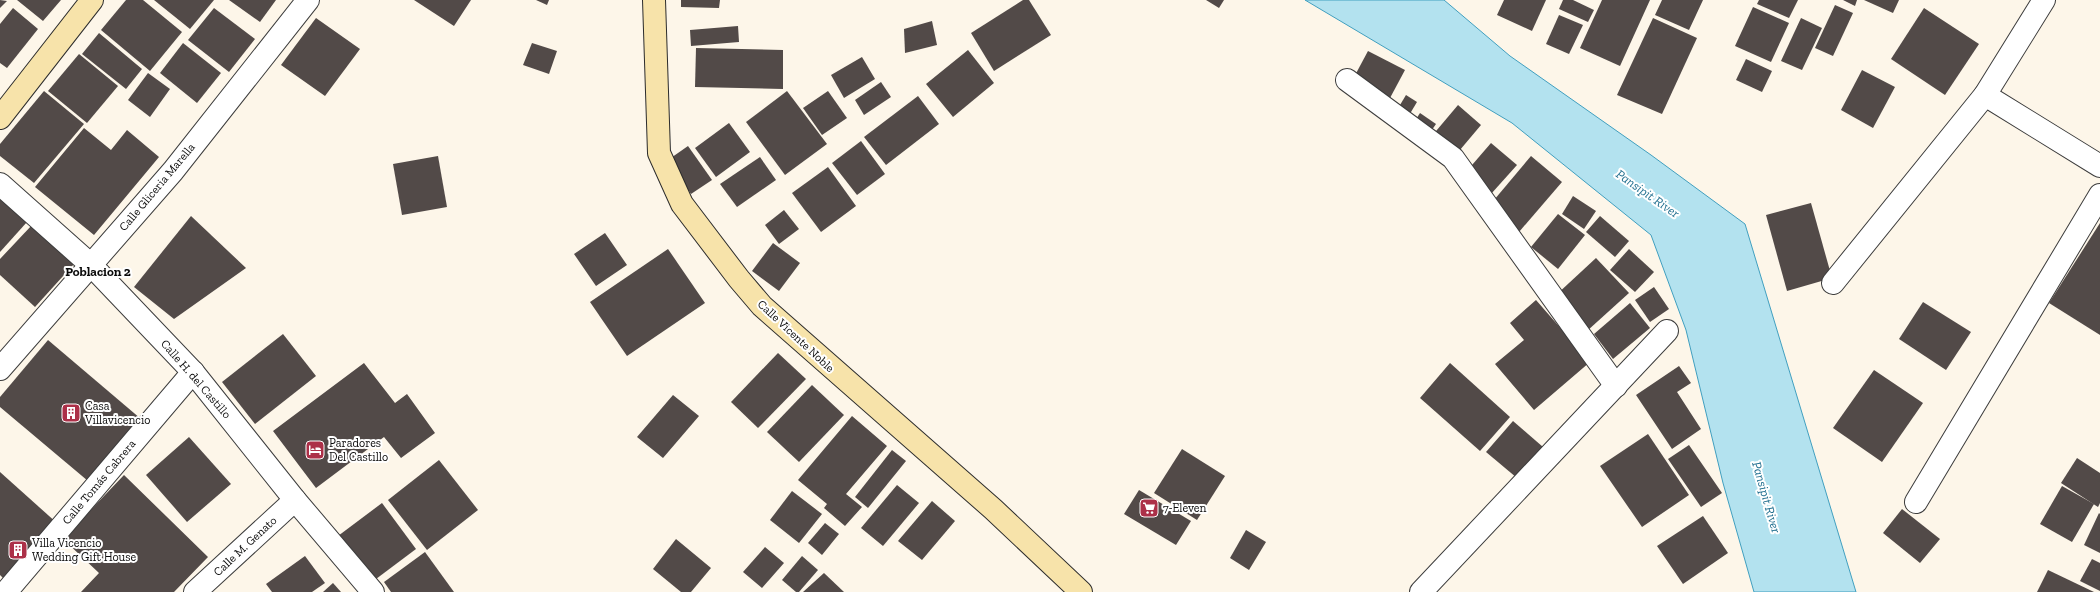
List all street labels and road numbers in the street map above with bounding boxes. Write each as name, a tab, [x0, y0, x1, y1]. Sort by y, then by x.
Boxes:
street label: Calle Gliceria Marella	[116, 140, 198, 234]
street label: Calle Vicente Noble	[755, 297, 837, 375]
street label: Calle H. del Castillo	[158, 337, 234, 421]
street label: Calle Tomás Cabrera	[59, 437, 139, 527]
street label: Calle M. Genato	[210, 513, 280, 579]

